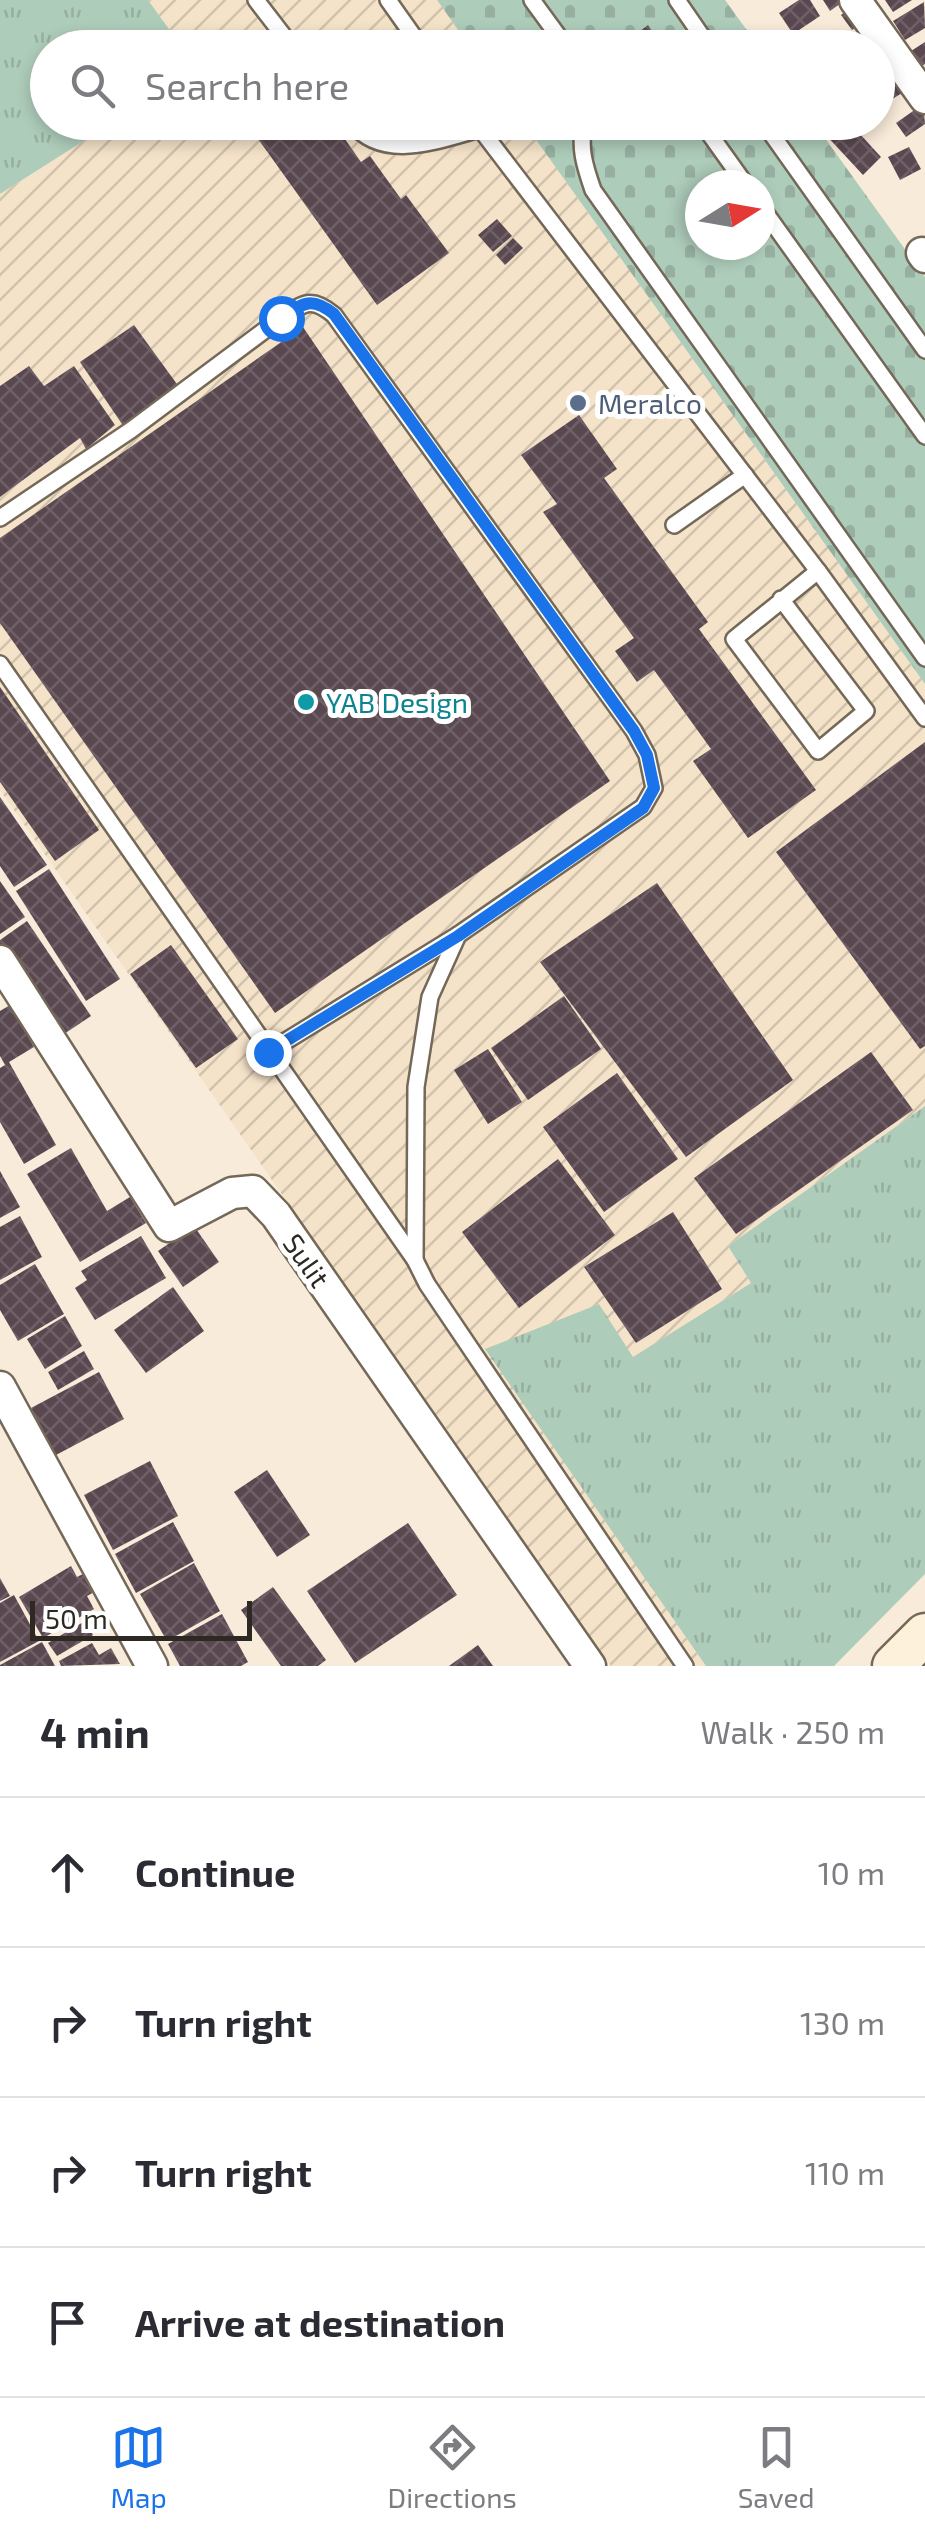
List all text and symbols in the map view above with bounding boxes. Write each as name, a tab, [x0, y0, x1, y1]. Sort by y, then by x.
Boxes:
search box	[30, 30, 895, 140]
icon: search	[65, 58, 120, 113]
text: Search here	[145, 62, 349, 108]
north arrow	[685, 170, 775, 260]
route start	[259, 296, 305, 342]
place label: Meralco	[598, 386, 702, 420]
marker: Meralco	[567, 392, 589, 414]
place label: YAB Design	[326, 685, 468, 719]
marker: YAB Design	[295, 691, 317, 713]
route end	[246, 1030, 292, 1076]
street label: Sulit	[277, 1227, 337, 1293]
scale bar	[30, 1596, 252, 1640]
text: 50 m	[45, 1601, 108, 1635]
text: 4 min	[40, 1706, 150, 1756]
text: Walk · 250 m	[701, 1712, 885, 1750]
icon: ahead	[40, 1845, 95, 1900]
text: Continue	[135, 1849, 295, 1895]
text: 10 m	[818, 1853, 885, 1891]
icon: right	[40, 1995, 95, 2050]
text: Turn right	[135, 1999, 312, 2045]
text: 130 m	[800, 2003, 885, 2041]
icon: right	[40, 2145, 95, 2200]
text: Turn right	[135, 2149, 312, 2195]
text: 110 m	[805, 2153, 885, 2191]
icon: arrive	[40, 2295, 95, 2350]
text: Arrive at destination	[135, 2299, 505, 2345]
tab: Map	[110, 2420, 167, 2514]
tab: Directions	[388, 2420, 517, 2514]
tab: Saved	[738, 2420, 815, 2514]

